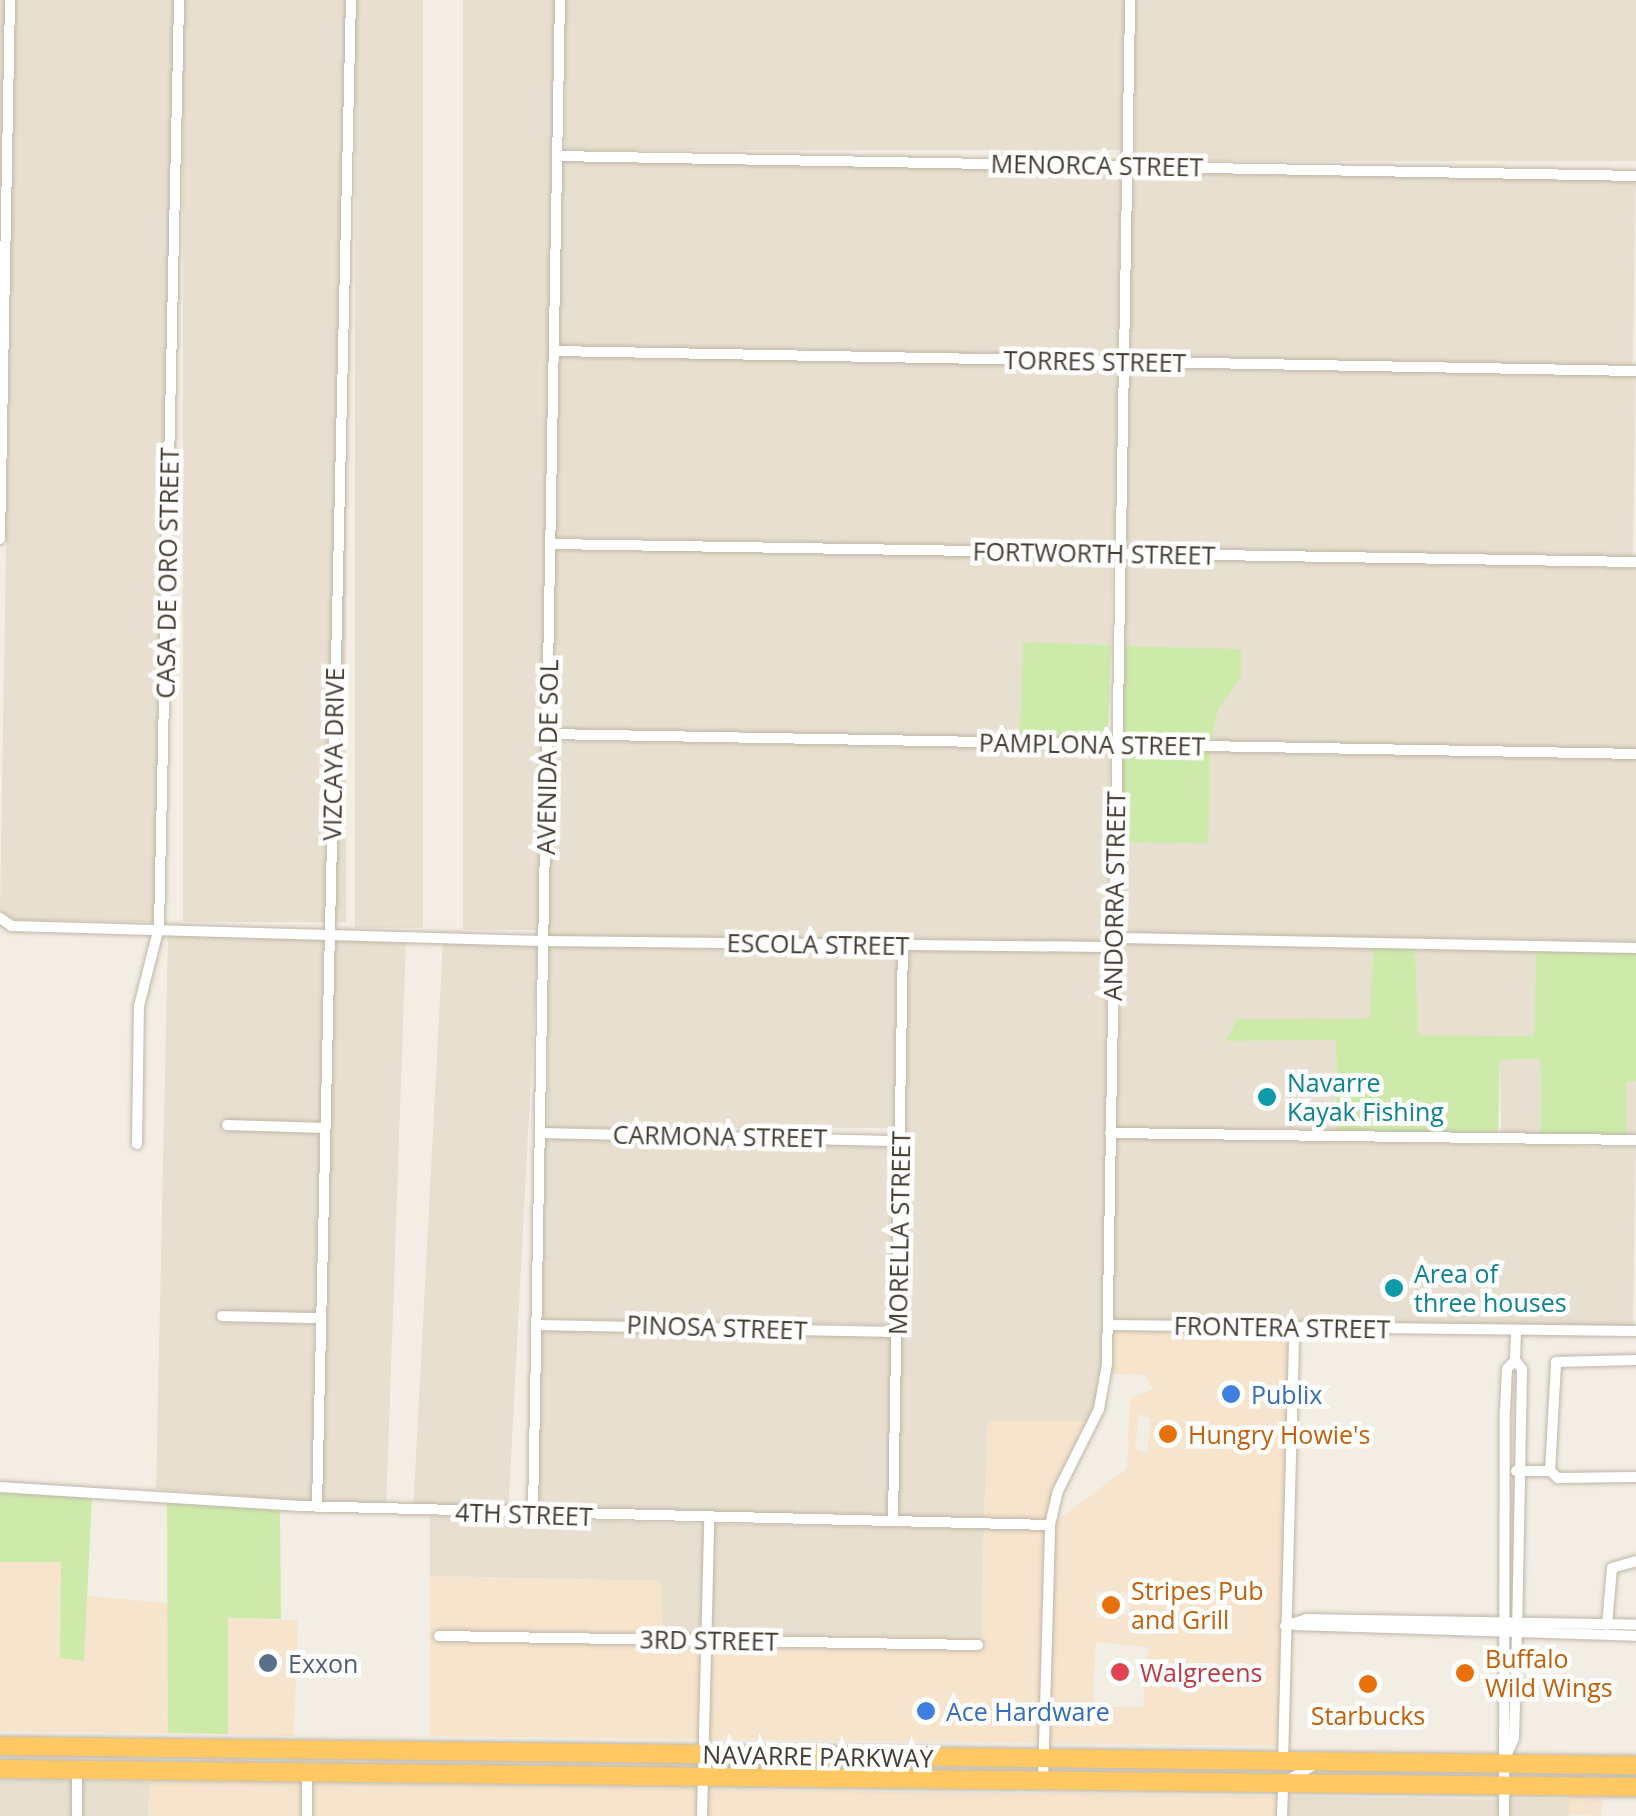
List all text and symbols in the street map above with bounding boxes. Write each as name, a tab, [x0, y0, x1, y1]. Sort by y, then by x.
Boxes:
street label: MENORCA STREET	[990, 148, 1204, 182]
street label: TORRES STREET	[1003, 344, 1187, 378]
street label: CASA DE ORO STREET	[150, 447, 184, 699]
street label: FORTWORTH STREET	[972, 536, 1216, 570]
street label: AVENIDA DE SOL	[530, 659, 564, 855]
street label: VIZCAYA DRIVE	[316, 667, 350, 841]
street label: PAMPLONA STREET	[979, 727, 1205, 761]
street label: ANDORRA STREET	[1097, 791, 1131, 1001]
street label: ESCOLA STREET	[726, 927, 910, 961]
place label: Navarre Kayak Fishing	[1287, 1068, 1444, 1127]
marker: Navarre Kayak Fishing	[1256, 1086, 1278, 1108]
street label: CARMONA STREET	[613, 1119, 827, 1153]
street label: MORELLA STREET	[882, 1131, 916, 1335]
place label: Area of three houses	[1414, 1259, 1567, 1318]
marker: Area of three houses	[1383, 1277, 1405, 1299]
street label: PINOSA STREET	[626, 1309, 808, 1345]
street label: FRONTERA STREET	[1174, 1310, 1390, 1344]
place label: Publix	[1251, 1379, 1322, 1409]
marker: Publix	[1220, 1383, 1242, 1405]
place label: Hungry Howie's	[1188, 1419, 1370, 1449]
marker: Hungry Howie's	[1157, 1423, 1179, 1445]
street label: 4TH STREET	[455, 1497, 593, 1531]
place label: Stripes Pub and Grill	[1131, 1576, 1264, 1635]
marker: Stripes Pub and Grill	[1100, 1594, 1122, 1616]
street label: 3RD STREET	[639, 1624, 779, 1656]
place label: Buffalo Wild Wings	[1485, 1644, 1613, 1703]
place label: Exxon	[288, 1648, 358, 1678]
marker: Exxon	[257, 1652, 279, 1674]
place label: Walgreens	[1140, 1657, 1262, 1687]
marker: Walgreens	[1109, 1661, 1131, 1683]
marker: Buffalo Wild Wings	[1454, 1662, 1476, 1684]
marker: Starbucks	[1357, 1673, 1379, 1695]
place label: Ace Hardware	[946, 1696, 1110, 1726]
marker: Ace Hardware	[915, 1700, 937, 1722]
place label: Starbucks	[1311, 1700, 1425, 1730]
street label: NAVARRE PARKWAY	[702, 1739, 934, 1773]

